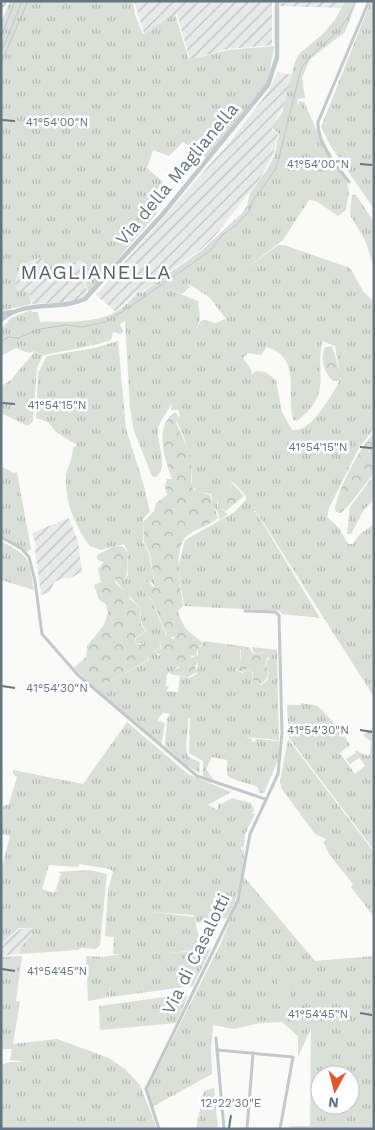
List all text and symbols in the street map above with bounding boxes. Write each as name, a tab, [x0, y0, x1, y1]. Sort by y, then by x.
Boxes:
street label: Via della Maglianella	[111, 98, 242, 249]
text: 41°54'00"N	[26, 115, 88, 129]
text: 41°54'00"N	[287, 157, 349, 171]
district label: MAGLIANELLA	[21, 260, 171, 284]
text: 41°54'15"N	[27, 398, 87, 412]
text: 41°54'15"N	[288, 440, 348, 454]
text: 41°54'30"N	[26, 681, 88, 695]
text: 41°54'30"N	[287, 723, 349, 737]
street label: Via di Casalotti	[157, 890, 234, 1018]
text: 41°54'45"N	[27, 964, 87, 978]
text: 41°54'45"N	[288, 1007, 348, 1021]
north arrow	[310, 1065, 360, 1115]
text: N	[327, 1094, 340, 1111]
text: 12°22'30"E	[201, 1096, 262, 1110]

